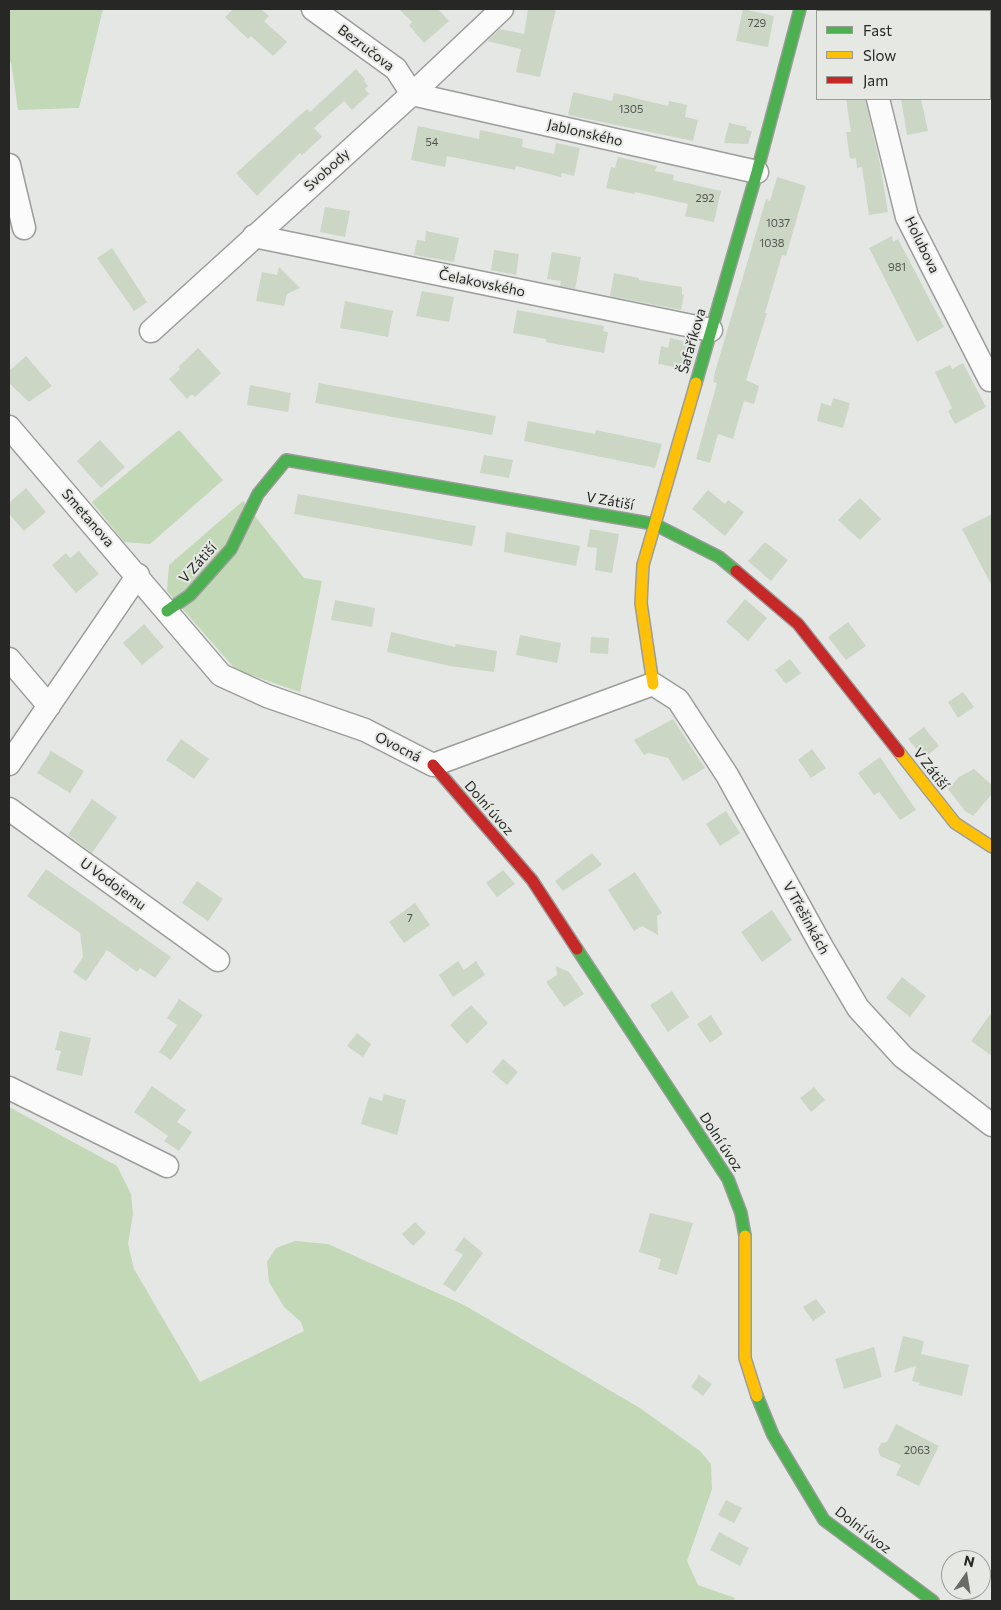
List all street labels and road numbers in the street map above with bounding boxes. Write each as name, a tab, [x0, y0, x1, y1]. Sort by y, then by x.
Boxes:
street label: Bezručova	[335, 21, 397, 75]
street label: Jablonského	[546, 116, 624, 150]
street label: Svobody	[301, 145, 353, 195]
street label: Holubova	[901, 214, 943, 276]
street label: Čelakovského	[437, 266, 527, 300]
street label: Šafaříkova	[675, 306, 709, 376]
street label: Smetanova	[58, 486, 118, 550]
street label: V Zátiší	[585, 489, 635, 513]
street label: V Zátiší	[176, 539, 220, 587]
street label: Ovocná	[372, 728, 424, 766]
street label: V Zátiší	[910, 745, 952, 793]
street label: Dolní úvoz	[461, 777, 517, 839]
street label: U Vodojemu	[77, 854, 149, 914]
street label: V Třešinkách	[779, 879, 833, 957]
street label: Dolní úvoz	[696, 1110, 746, 1174]
street label: Dolní úvoz	[832, 1503, 894, 1557]

